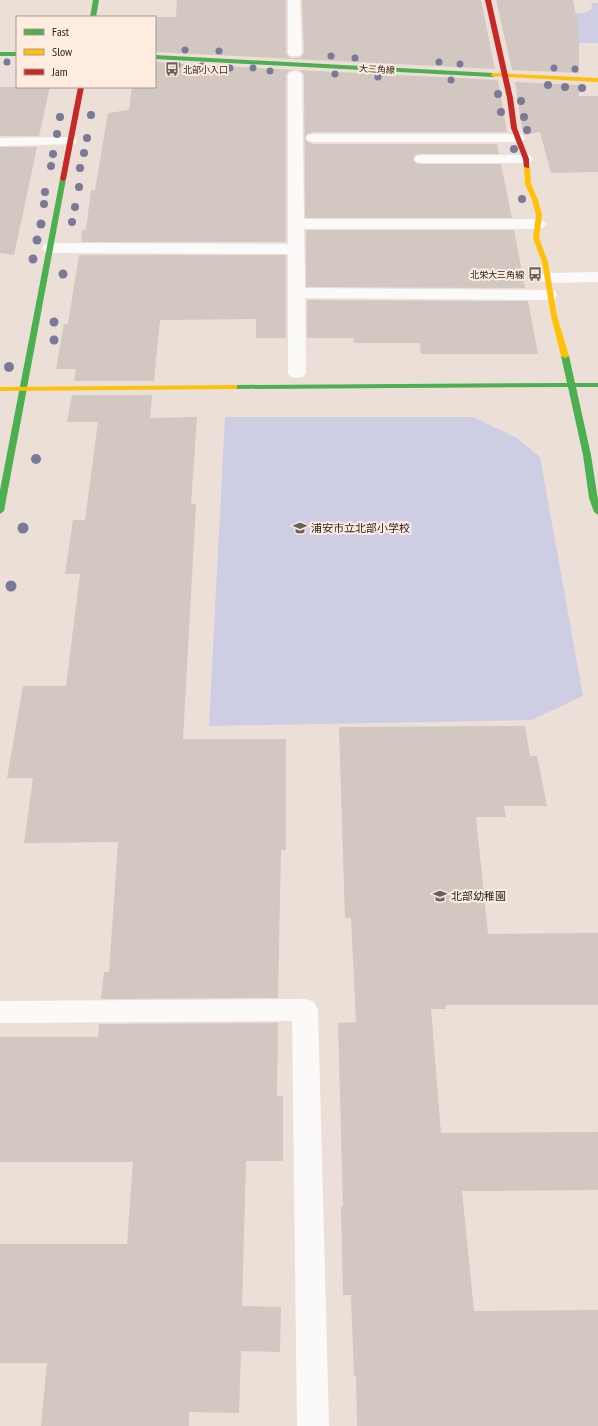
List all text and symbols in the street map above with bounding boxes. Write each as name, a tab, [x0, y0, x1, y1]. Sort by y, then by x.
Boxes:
legend	[16, 16, 156, 88]
text: Fast	[52, 24, 70, 39]
text: Slow	[52, 44, 73, 59]
bus stop icon: 北部小入口	[164, 61, 180, 77]
street label: 大三角線	[359, 63, 396, 75]
text: Jam	[51, 64, 68, 79]
place label: 北部小入口	[183, 64, 228, 75]
bus stop icon: 北栄大三角線	[527, 266, 543, 282]
place label: 北栄大三角線	[470, 269, 525, 280]
school or university icon: 浦安市立北部小学校	[292, 520, 308, 536]
place label: 浦安市立北部小学校	[311, 521, 410, 535]
school or university icon: 北部幼稚園	[432, 888, 448, 904]
place label: 北部幼稚園	[451, 889, 506, 903]

